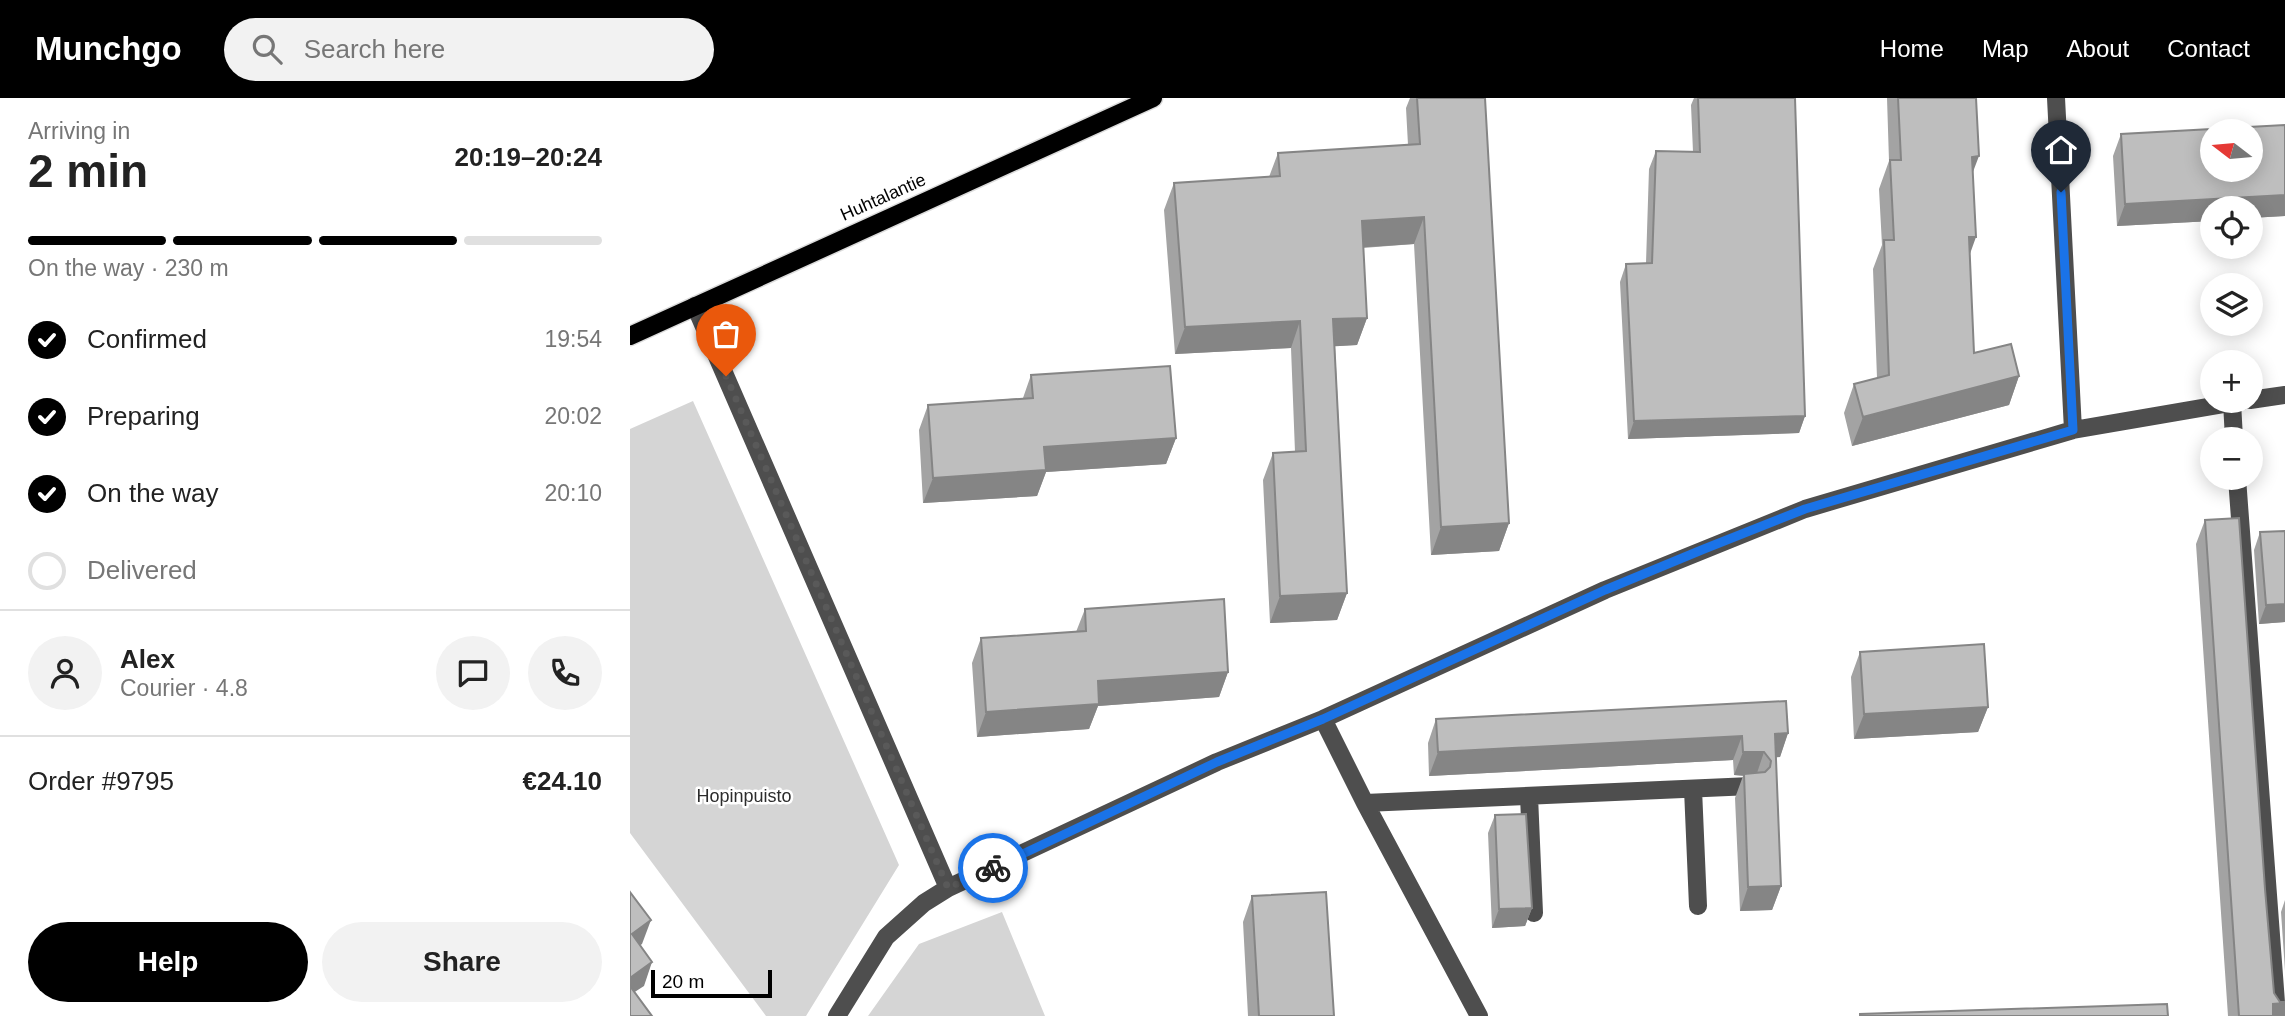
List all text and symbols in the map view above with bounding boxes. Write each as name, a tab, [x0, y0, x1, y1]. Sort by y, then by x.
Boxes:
search box	[224, 18, 714, 81]
text: Munchgo	[35, 30, 182, 67]
icon: search	[248, 30, 286, 68]
text: Search here	[304, 34, 445, 64]
text: Home	[1880, 35, 1944, 62]
text: Map	[1982, 35, 2029, 62]
text: About	[2067, 35, 2129, 62]
text: Contact	[2167, 35, 2250, 62]
text: Arriving in	[28, 118, 130, 144]
north arrow	[2200, 119, 2263, 182]
map controls	[2200, 119, 2263, 490]
pin	[2031, 120, 2091, 192]
icon: home	[2042, 131, 2080, 169]
text: 20:19–20:24	[455, 142, 602, 172]
text: 2 min	[28, 145, 148, 197]
street label: Huhtalantie	[837, 169, 929, 225]
button: locate	[2200, 196, 2263, 259]
text: On the way · 230 m	[28, 255, 229, 281]
button: layers	[2200, 273, 2263, 336]
pin	[696, 304, 756, 376]
icon: bag	[707, 315, 745, 353]
icon: check	[28, 321, 66, 359]
text: Confirmed	[87, 324, 207, 354]
text: 19:54	[544, 326, 602, 352]
button: +	[2200, 350, 2263, 413]
icon: check	[28, 398, 66, 436]
text: Preparing	[87, 401, 200, 431]
text: 20:02	[544, 403, 602, 429]
button: −	[2200, 427, 2263, 490]
icon: check	[28, 475, 66, 513]
text: On the way	[87, 478, 219, 508]
text: 20:10	[544, 480, 602, 506]
text: Delivered	[87, 555, 197, 585]
button: person	[28, 636, 102, 710]
button: chat	[436, 636, 510, 710]
button: phone	[528, 636, 602, 710]
text: Alex	[120, 644, 175, 674]
text: Courier · 4.8	[120, 675, 248, 701]
text: Order #9795	[28, 766, 174, 796]
text: €24.10	[522, 766, 602, 796]
park label: Hopinpuisto	[696, 786, 792, 806]
courier	[958, 833, 1028, 903]
icon: bike	[974, 849, 1012, 887]
button: Help	[28, 922, 308, 1002]
button: Share	[322, 922, 602, 1002]
scale bar	[651, 967, 772, 999]
text: 20 m	[662, 971, 704, 992]

